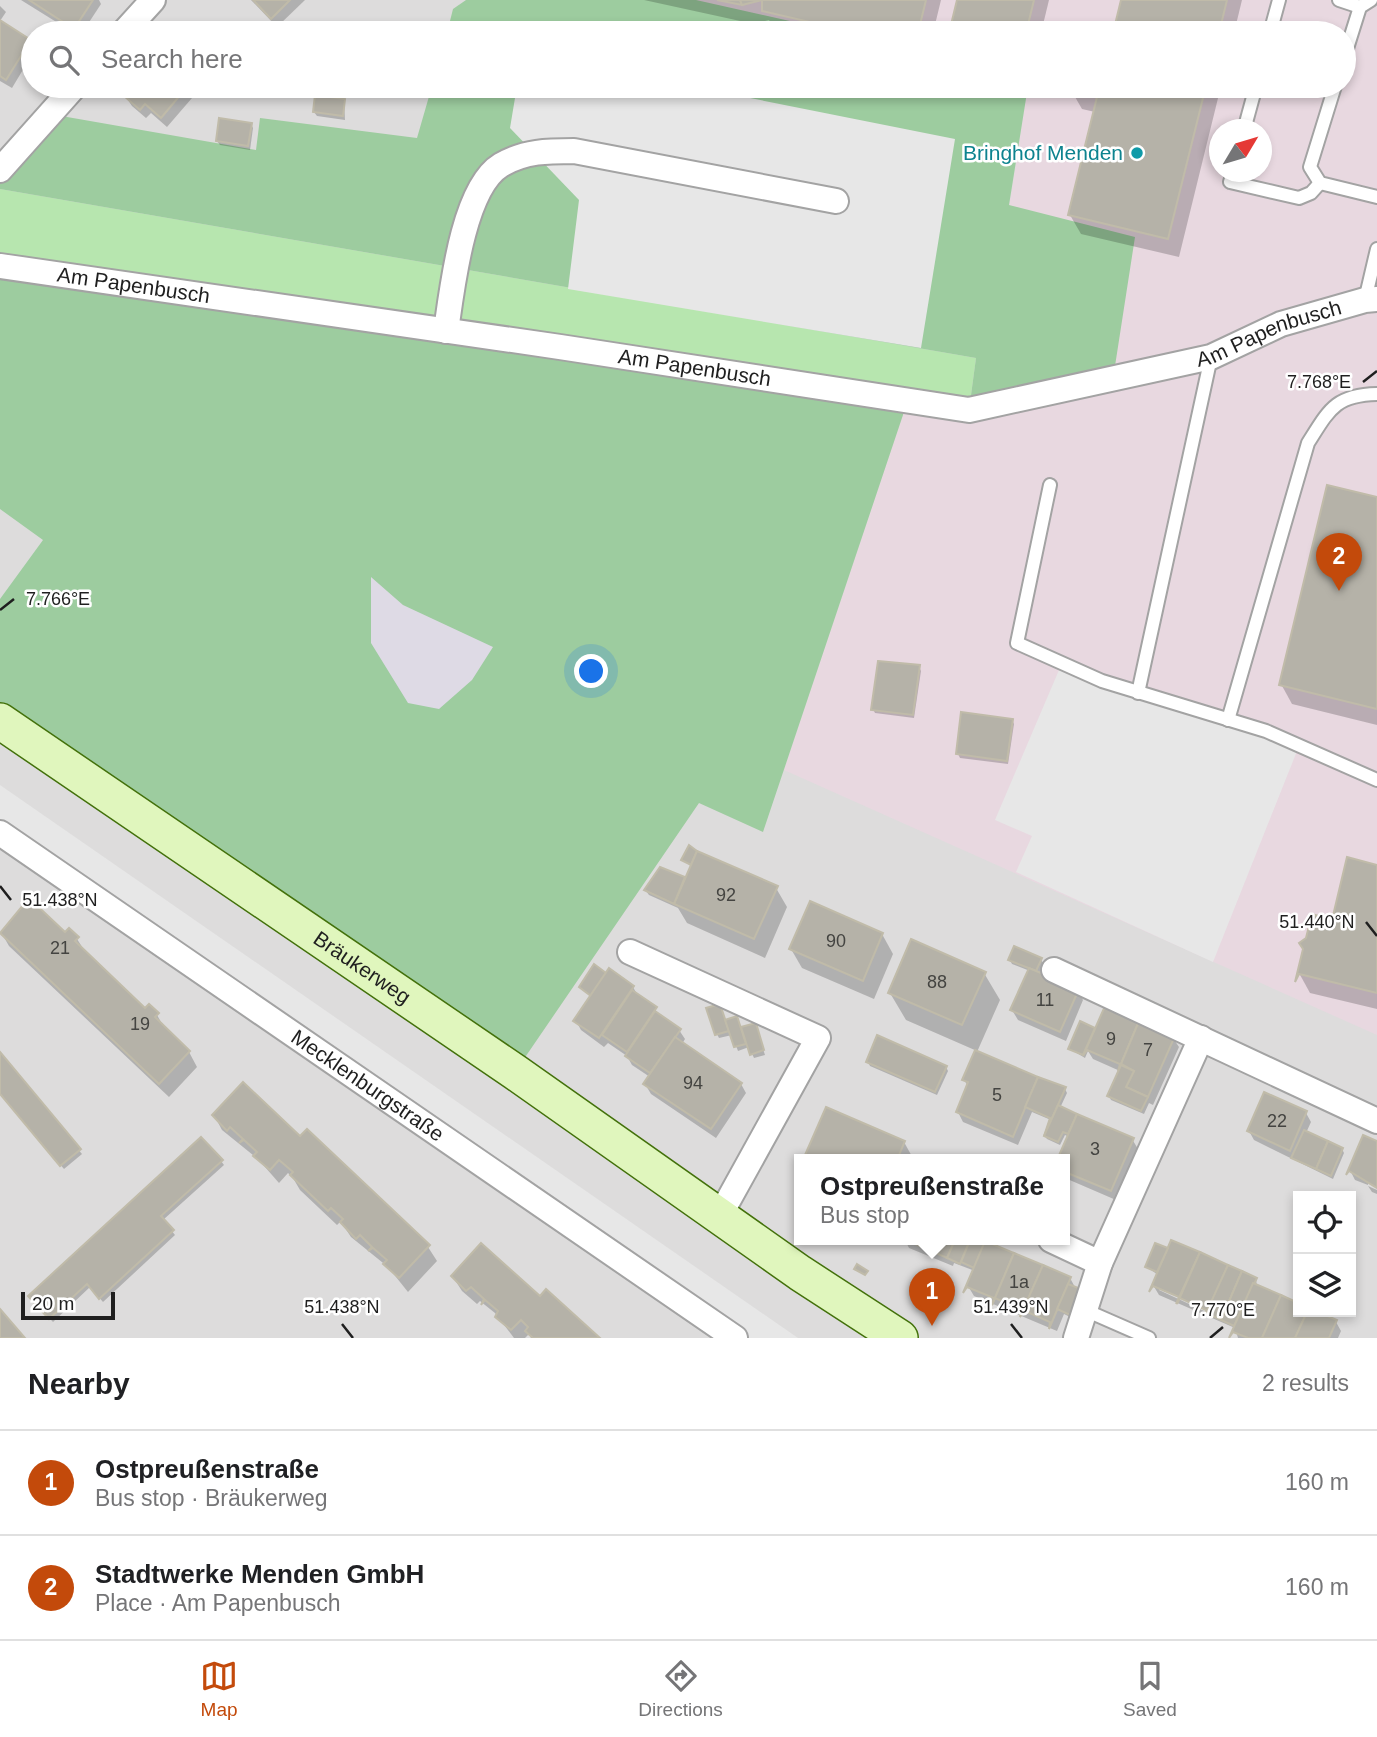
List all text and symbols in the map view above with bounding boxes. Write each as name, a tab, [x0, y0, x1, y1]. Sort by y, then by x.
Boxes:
search box	[21, 21, 1356, 98]
icon: search	[45, 41, 83, 79]
text: Search here	[101, 44, 243, 74]
north arrow	[1209, 119, 1272, 182]
place label: Bringhof Menden	[963, 141, 1123, 164]
marker: Bringhof Menden	[1129, 145, 1145, 161]
street label: Am Papenbusch	[56, 262, 212, 307]
street label: Am Papenbusch	[1194, 295, 1344, 371]
street label: Am Papenbusch	[617, 344, 773, 390]
text: 7.768°E	[1287, 372, 1351, 392]
pin: 2	[1316, 533, 1362, 591]
text: 7.766°E	[26, 589, 90, 609]
your location	[574, 654, 608, 688]
house number: 92	[716, 885, 736, 905]
text: 51.438°N	[22, 890, 98, 910]
text: 51.440°N	[1279, 912, 1355, 932]
street label: Bräukerweg	[309, 926, 415, 1008]
house number: 90	[826, 931, 846, 951]
house number: 21	[50, 938, 70, 958]
house number: 88	[927, 972, 947, 992]
house number: 11	[1036, 990, 1054, 1010]
house number: 19	[130, 1014, 150, 1034]
street label: Mecklenburgstraße	[287, 1025, 449, 1146]
house number: 9	[1106, 1029, 1116, 1049]
house number: 7	[1143, 1040, 1153, 1060]
house number: 94	[683, 1073, 703, 1093]
house number: 5	[992, 1085, 1002, 1105]
house number: 22	[1267, 1111, 1287, 1131]
house number: 3	[1090, 1139, 1100, 1159]
popup	[794, 1154, 1070, 1245]
text: Ostpreußenstraße	[820, 1171, 1044, 1201]
map controls	[1293, 1191, 1356, 1317]
button: locate	[1293, 1191, 1356, 1254]
text: Bus stop	[820, 1202, 910, 1228]
button: layers	[1293, 1254, 1356, 1317]
pin: 1	[909, 1268, 955, 1326]
house number: 1a	[1009, 1272, 1030, 1292]
scale bar	[21, 1289, 116, 1321]
text: 20 m	[32, 1293, 74, 1314]
text: 51.438°N	[304, 1297, 380, 1317]
text: 51.439°N	[973, 1297, 1049, 1317]
text: 7.770°E	[1191, 1300, 1255, 1320]
text: Nearby	[28, 1367, 130, 1400]
text: 2 results	[1262, 1370, 1349, 1396]
text: Ostpreußenstraße	[95, 1454, 319, 1484]
text: 1	[45, 1469, 57, 1495]
text: 160 m	[1285, 1469, 1349, 1495]
text: Bus stop · Bräukerweg	[95, 1485, 328, 1511]
text: Stadtwerke Menden GmbH	[95, 1559, 424, 1589]
text: 2	[45, 1574, 57, 1600]
text: 160 m	[1285, 1574, 1349, 1600]
text: Place · Am Papenbusch	[95, 1590, 340, 1616]
tab: Map	[200, 1657, 238, 1721]
tab: Directions	[638, 1657, 723, 1721]
tab: Saved	[1123, 1657, 1177, 1721]

